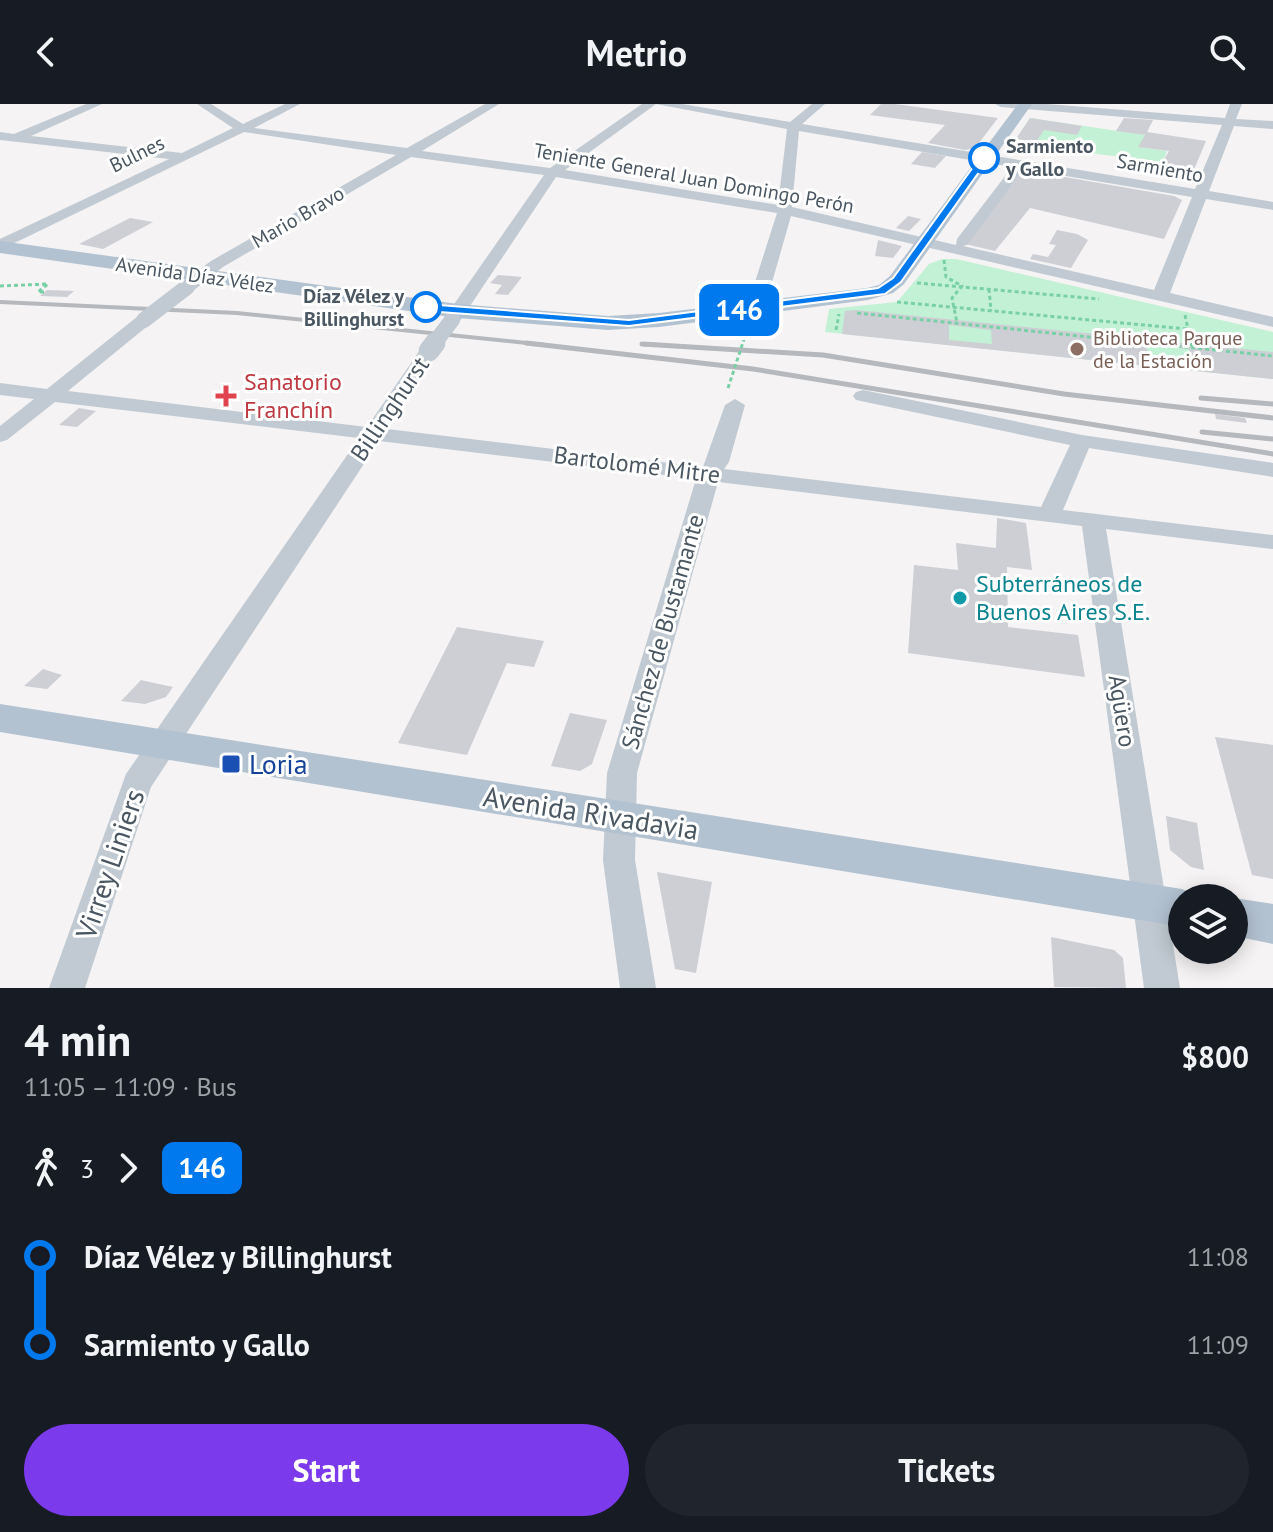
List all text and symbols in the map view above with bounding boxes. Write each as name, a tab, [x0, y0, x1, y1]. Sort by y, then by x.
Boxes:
text: Metrio	[586, 29, 687, 76]
icon: back	[24, 30, 68, 74]
icon: search	[1205, 30, 1249, 74]
street label: Bulnes	[105, 130, 169, 178]
place label: Sarmiento y Gallo	[1005, 133, 1094, 182]
street label: Teniente General Juan Domingo Perón	[532, 137, 856, 219]
marker: Sarmiento y Gallo	[969, 143, 999, 173]
street label: Sarmiento	[1115, 148, 1205, 188]
street label: Mario Bravo	[247, 180, 349, 254]
street label: Avenida Díaz Vélez	[114, 251, 276, 299]
place label: Díaz Vélez y Billinghurst	[303, 283, 404, 332]
line badge: 146	[693, 284, 785, 336]
text: 146	[715, 291, 763, 328]
marker: Díaz Vélez y Billinghurst	[411, 292, 441, 322]
place label: Biblioteca Parque de la Estación	[1093, 325, 1242, 374]
marker: Biblioteca Parque de la Estación	[1068, 340, 1086, 358]
street label: Billinghurst	[343, 351, 436, 467]
place label: Sanatorio Franchín	[244, 366, 342, 425]
marker: Sanatorio Franchín	[215, 385, 237, 407]
street label: Bartolomé Mitre	[552, 439, 722, 490]
street label: Sánchez de Bustamante	[614, 511, 711, 753]
place label: Subterráneos de Buenos Aires S.E.	[976, 568, 1150, 627]
marker: Subterráneos de Buenos Aires S.E.	[951, 589, 969, 607]
street label: Agüero	[1101, 673, 1143, 749]
place label: Loria	[249, 745, 308, 782]
marker: Loria	[220, 753, 242, 775]
street label: Avenida Rivadavia	[481, 777, 701, 848]
street label: Virrey Liniers	[66, 784, 152, 945]
map controls	[1168, 884, 1248, 964]
button: layers	[1168, 884, 1248, 964]
text: 4 min	[24, 1011, 131, 1068]
text: $800	[1181, 1037, 1249, 1076]
text: 11:05 – 11:09 · Bus	[24, 1070, 237, 1103]
icon: walk	[24, 1146, 68, 1190]
icon: forward	[106, 1146, 150, 1190]
text: 146	[178, 1149, 226, 1186]
text: 3	[80, 1152, 94, 1185]
text: Díaz Vélez y Billinghurst	[84, 1237, 392, 1276]
text: 11:08	[1187, 1240, 1249, 1273]
text: Sarmiento y Gallo	[84, 1325, 310, 1364]
text: 11:09	[1187, 1328, 1249, 1361]
button: Start	[24, 1424, 629, 1516]
button: Tickets	[645, 1424, 1249, 1516]

